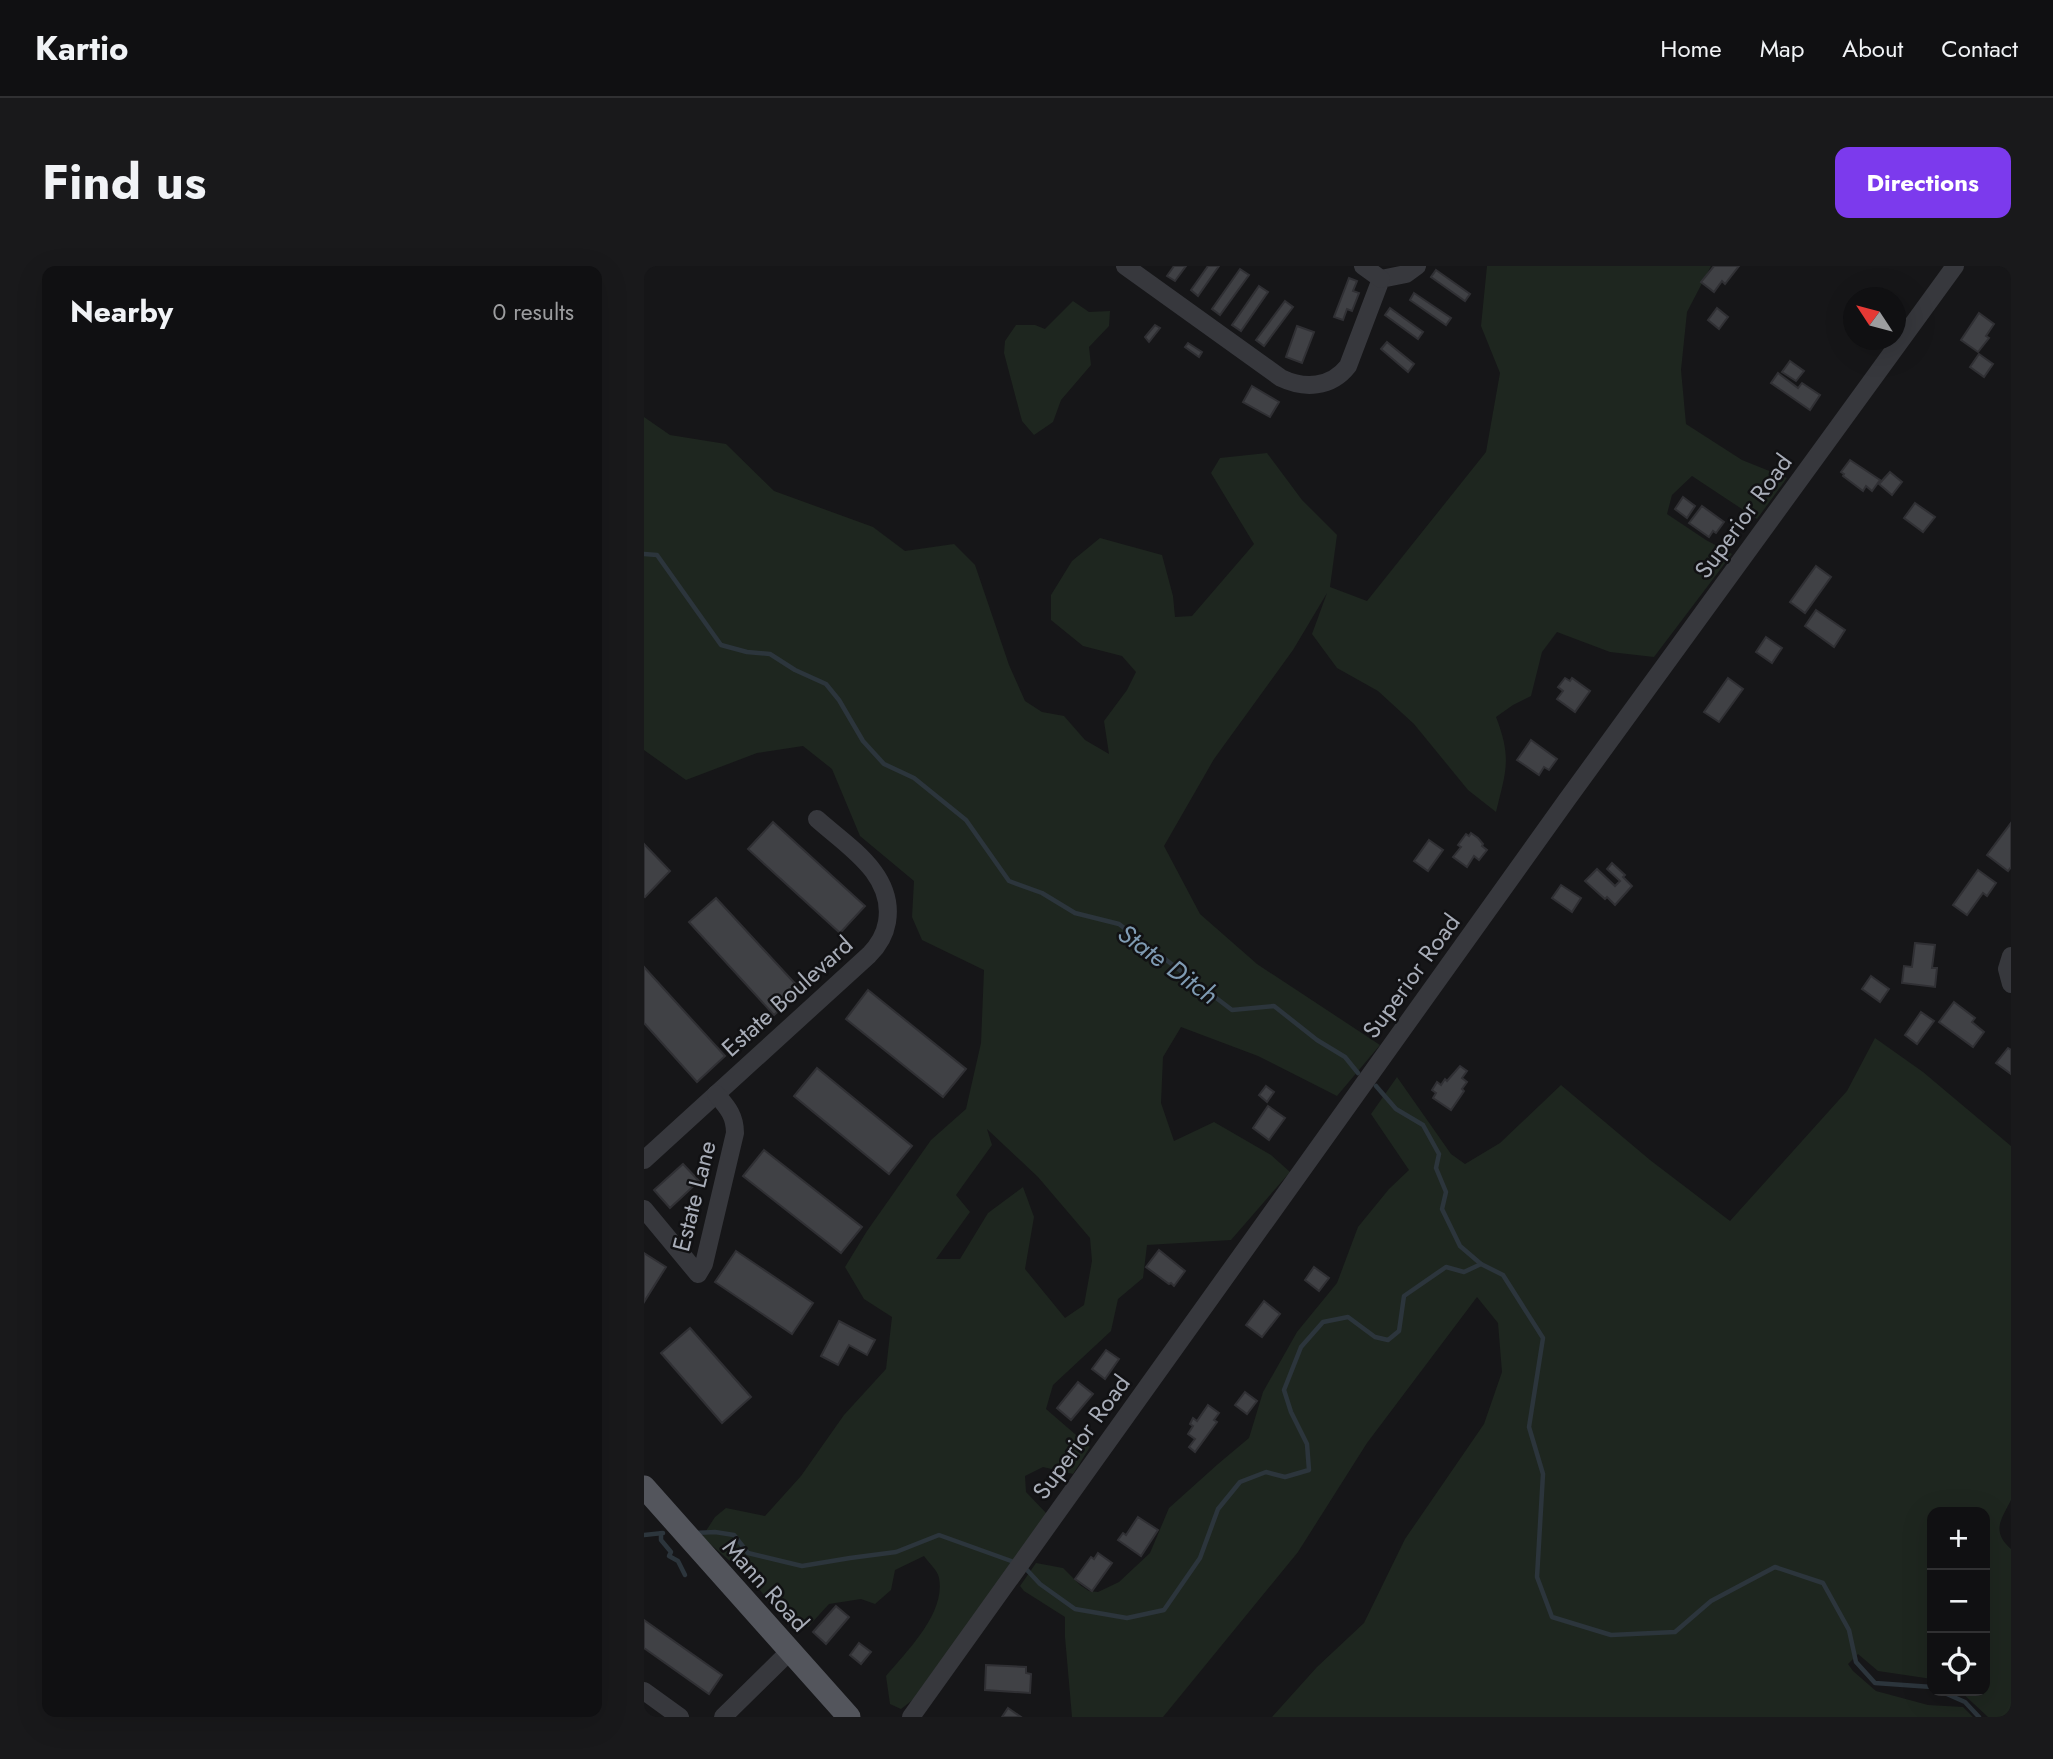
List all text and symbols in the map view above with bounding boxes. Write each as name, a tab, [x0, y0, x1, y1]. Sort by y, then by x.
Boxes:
text: Kartio	[35, 25, 129, 72]
text: Home	[1660, 31, 1722, 66]
text: Map	[1760, 31, 1804, 66]
text: About	[1842, 31, 1903, 66]
text: Contact	[1941, 31, 2018, 66]
text: Find us	[42, 147, 206, 217]
button: Directions	[1835, 147, 2011, 218]
north arrow	[1843, 287, 1906, 350]
text: Nearby	[70, 290, 173, 333]
text: 0 results	[492, 295, 574, 329]
street label: Superior Road	[1686, 446, 1800, 586]
street label: Superior Road	[1354, 906, 1468, 1046]
water label: State Ditch	[1110, 914, 1226, 1014]
street label: Estate Boulevard	[714, 927, 860, 1065]
street label: Estate Lane	[663, 1137, 725, 1255]
street label: Superior Road	[1024, 1367, 1138, 1507]
map controls	[1927, 1507, 1990, 1696]
button: +	[1927, 1507, 1990, 1570]
street label: Mann Road	[714, 1531, 818, 1639]
button: −	[1927, 1570, 1990, 1633]
button: locate	[1927, 1633, 1990, 1696]

